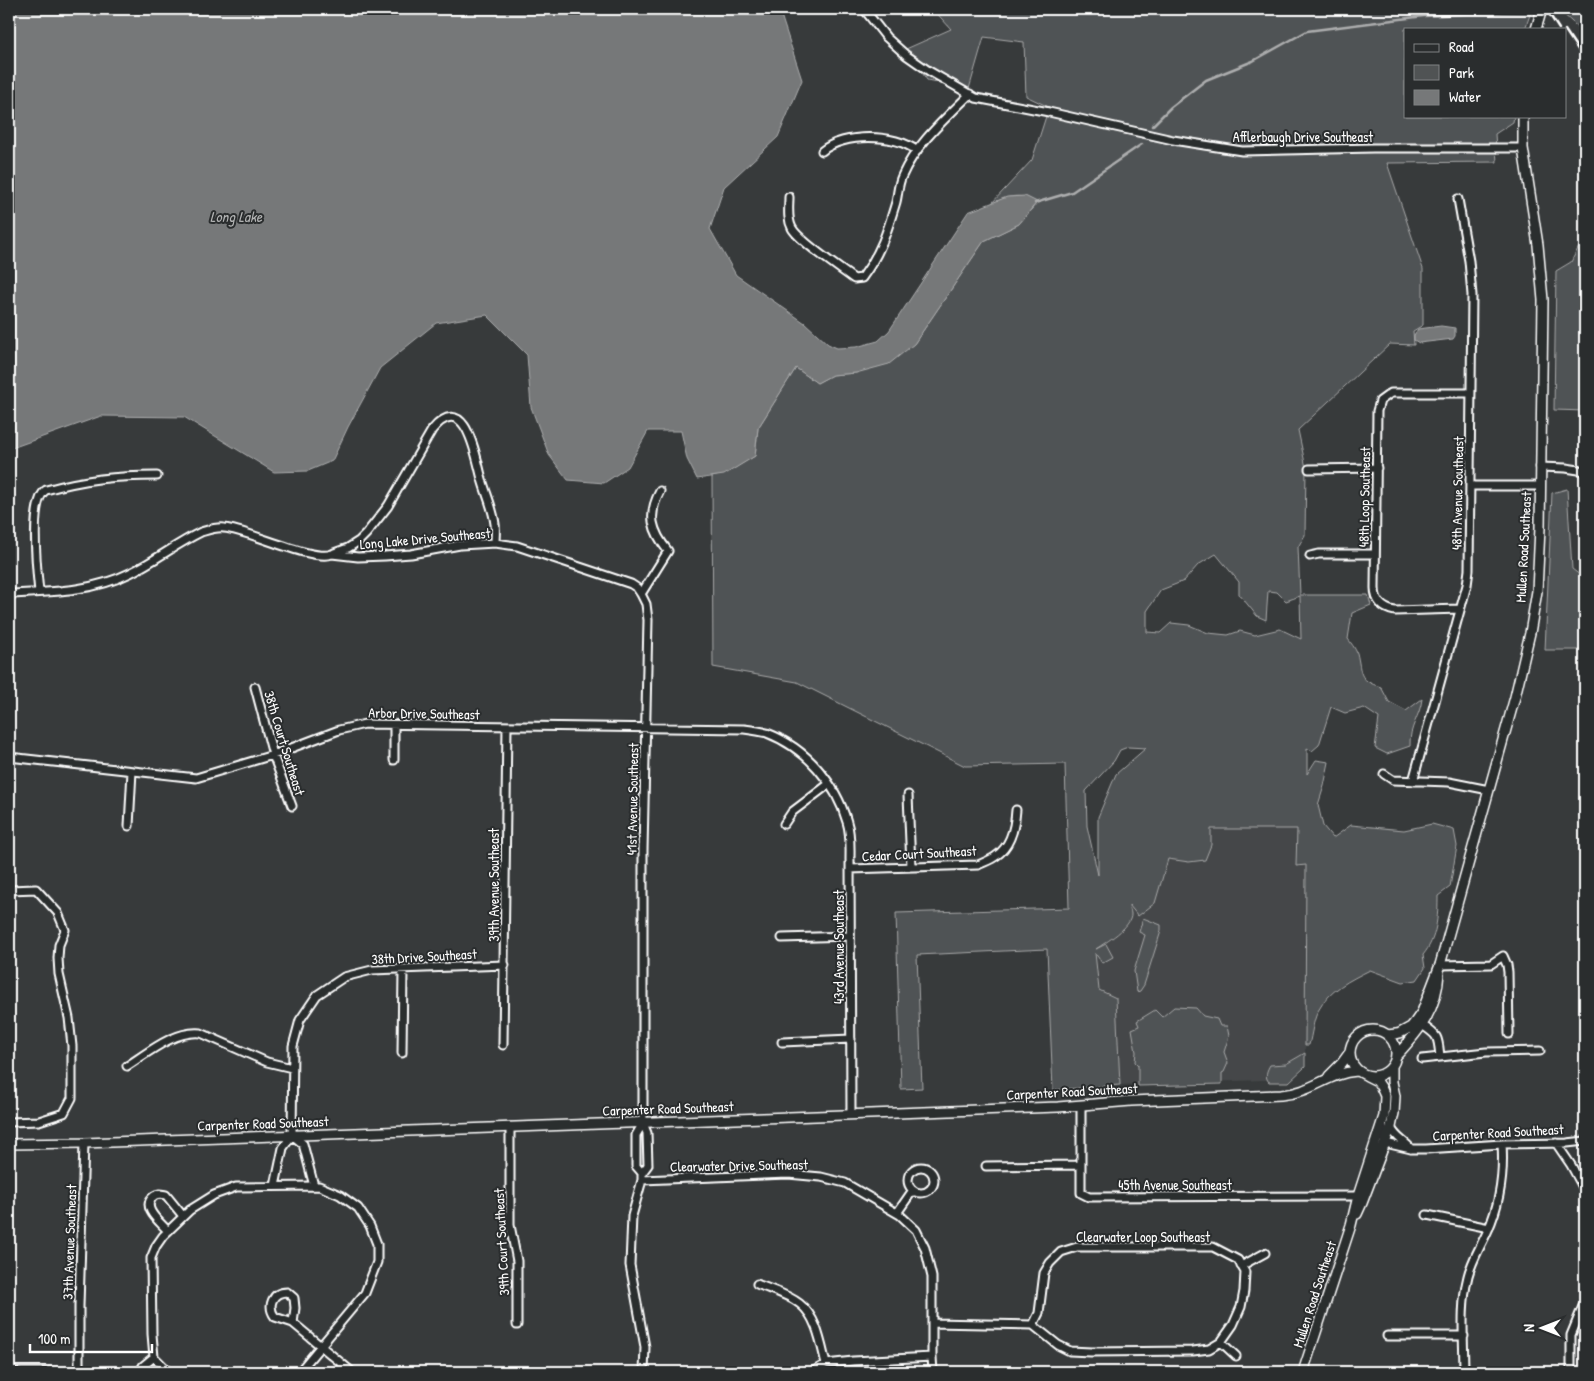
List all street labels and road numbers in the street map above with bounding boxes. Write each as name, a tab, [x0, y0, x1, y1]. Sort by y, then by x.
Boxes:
street label: Afflerbaugh Drive Southeast	[1233, 127, 1373, 147]
street label: 48th Avenue Southeast	[1447, 436, 1467, 550]
street label: 48th Loop Southeast	[1354, 446, 1375, 547]
street label: Mullen Road Southeast	[1511, 491, 1535, 603]
street label: Long Lake Drive Southeast	[359, 523, 491, 554]
street label: 38th Court Southeast	[260, 688, 310, 798]
street label: Arbor Drive Southeast	[368, 703, 480, 723]
street label: 41st Avenue Southeast	[622, 743, 642, 855]
street label: 39th Avenue Southeast	[484, 828, 503, 942]
street label: Cedar Court Southeast	[861, 841, 977, 865]
street label: 43rd Avenue Southeast	[829, 890, 848, 1004]
street label: 38th Drive Southeast	[371, 944, 477, 968]
street label: Carpenter Road Southeast	[1006, 1078, 1138, 1105]
street label: Carpenter Road Southeast	[602, 1096, 734, 1121]
street label: Carpenter Road Southeast	[197, 1111, 329, 1136]
street label: Carpenter Road Southeast	[1432, 1119, 1564, 1146]
street label: Clearwater Drive Southeast	[670, 1154, 808, 1176]
street label: 45th Avenue Southeast	[1118, 1175, 1232, 1194]
street label: 37th Avenue Southeast	[57, 1184, 81, 1300]
street label: 39th Court Southeast	[489, 1188, 513, 1296]
street label: Clearwater Loop Southeast	[1076, 1227, 1210, 1247]
street label: Mullen Road Southeast	[1288, 1238, 1340, 1350]

